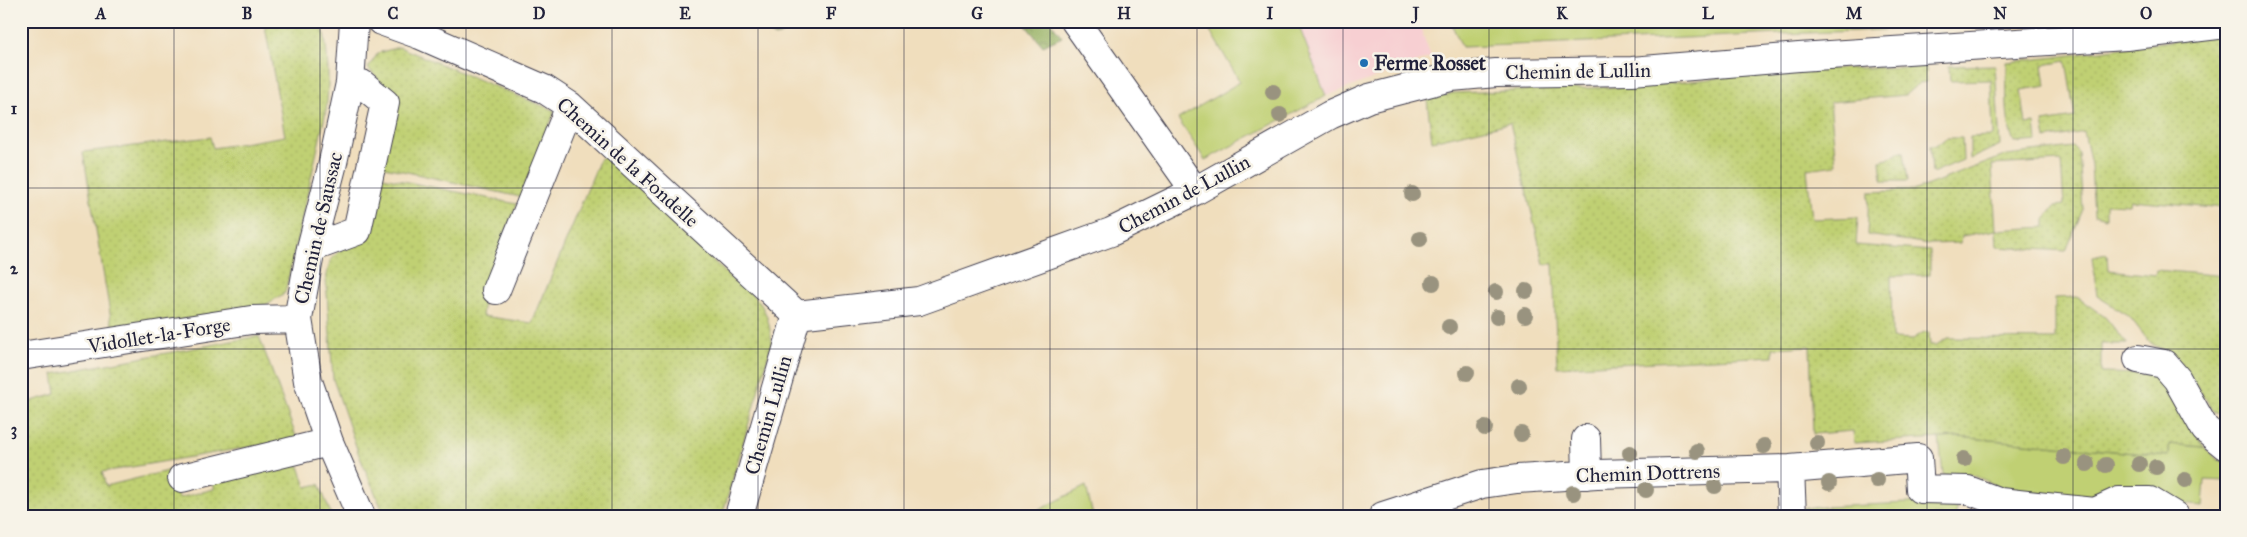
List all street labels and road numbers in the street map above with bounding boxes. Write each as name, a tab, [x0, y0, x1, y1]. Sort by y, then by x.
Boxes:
street label: Chemin de Lullin	[1505, 58, 1651, 84]
street label: Chemin de la Fondelle	[552, 92, 704, 232]
street label: Chemin de Lullin	[1114, 149, 1254, 239]
street label: Chemin de Saussac	[289, 150, 347, 306]
street label: Vidollet-la-Forge	[85, 312, 232, 359]
street label: Chemin Lullin	[740, 352, 797, 477]
street label: Chemin Dottrens	[1575, 458, 1721, 488]

